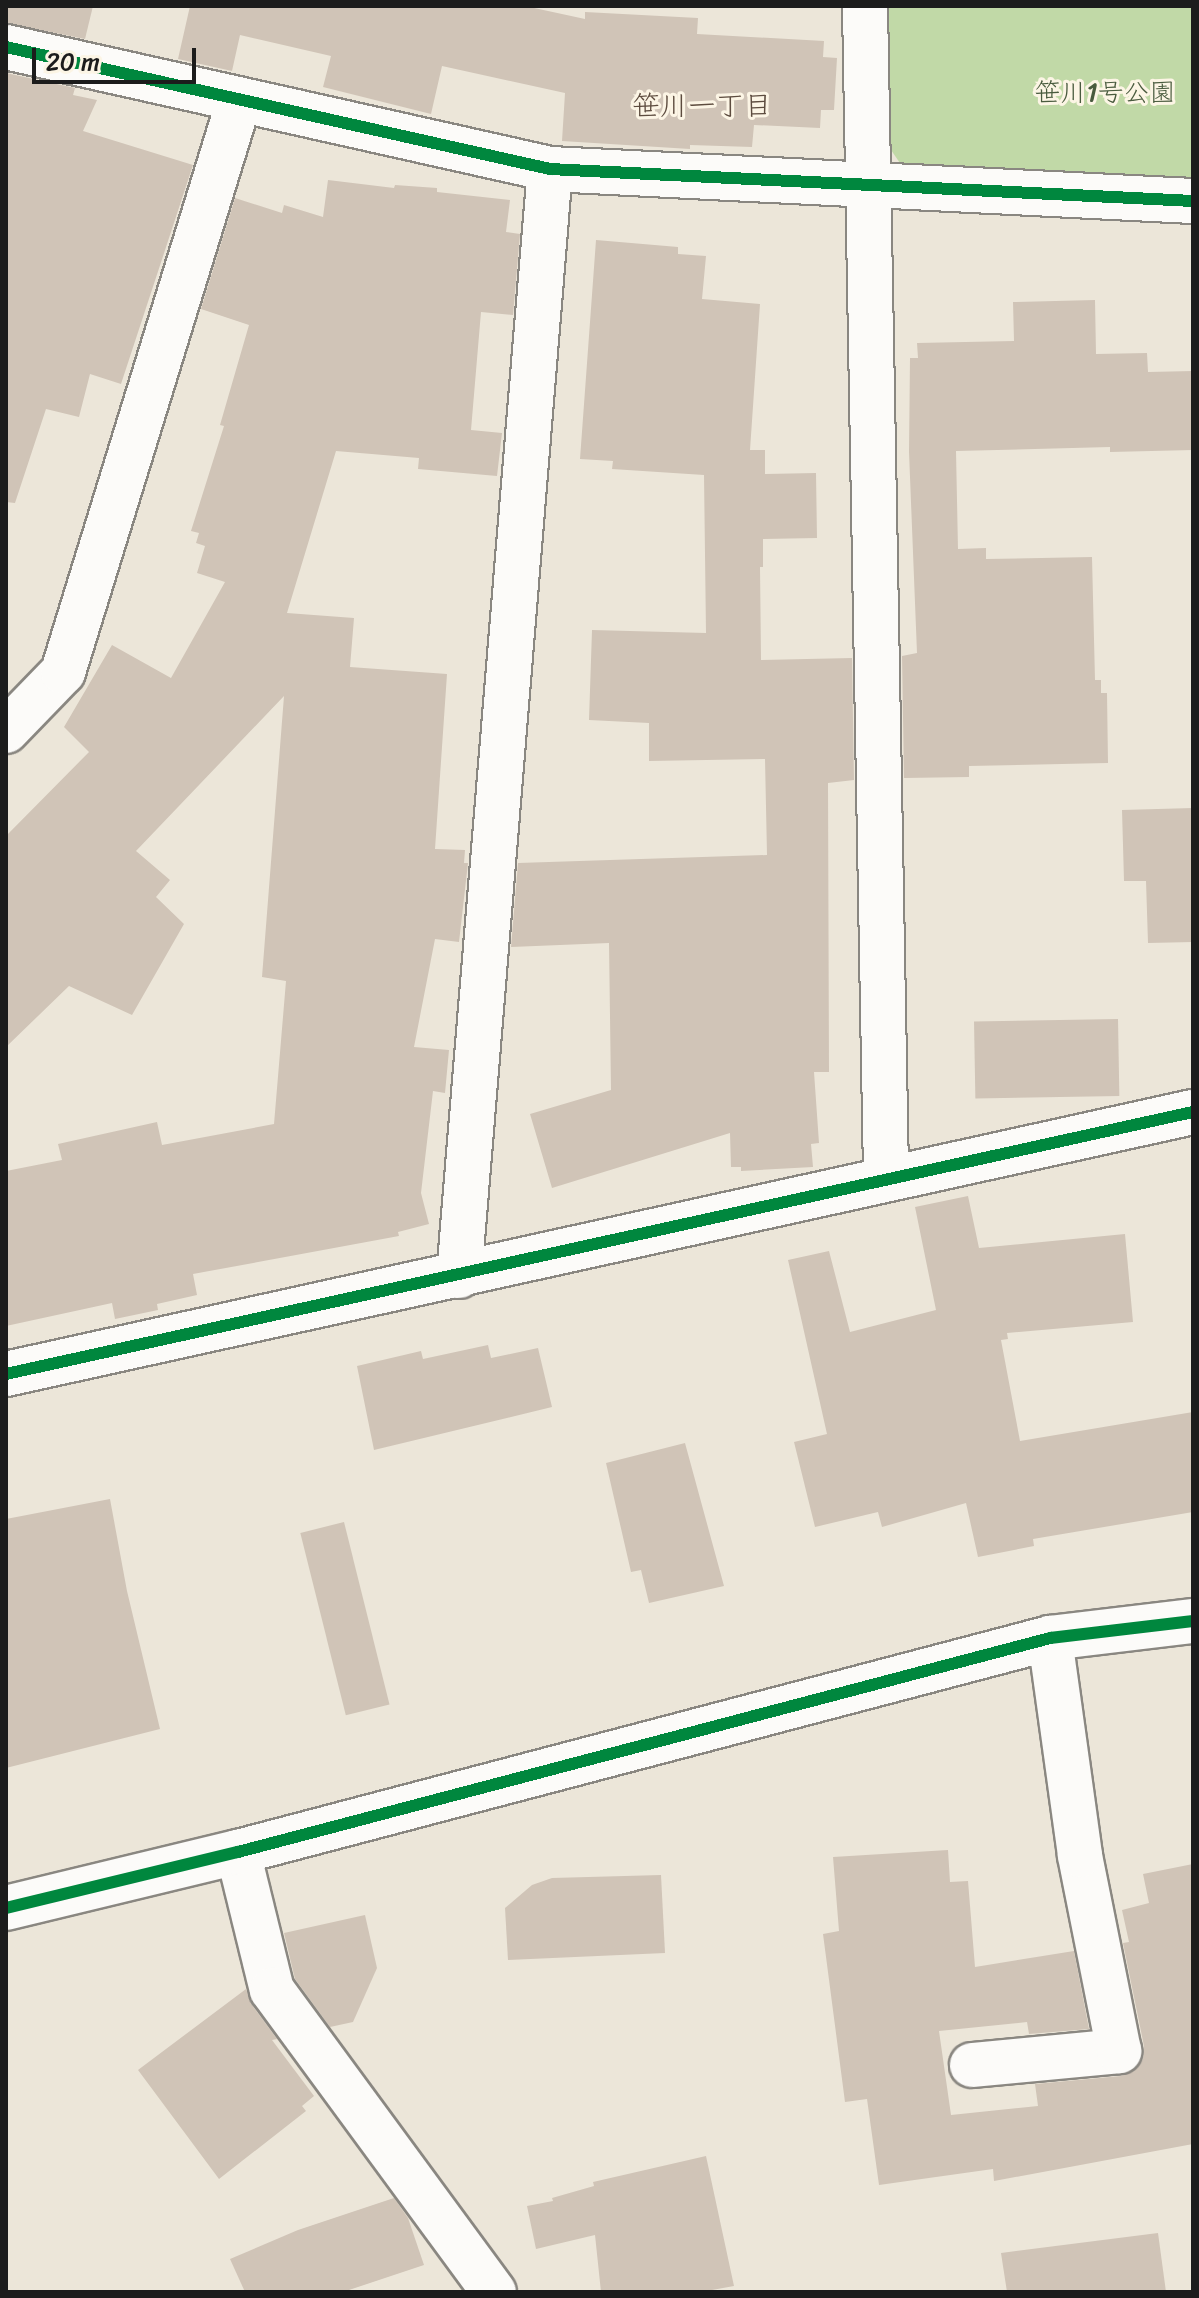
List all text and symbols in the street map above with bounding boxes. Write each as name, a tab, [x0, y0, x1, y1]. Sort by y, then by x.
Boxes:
scale bar	[36, 32, 200, 82]
text: 20 m	[46, 41, 100, 83]
park label: 笹川1号公園	[1034, 77, 1176, 109]
district label: 笹川一丁目	[632, 89, 772, 123]

